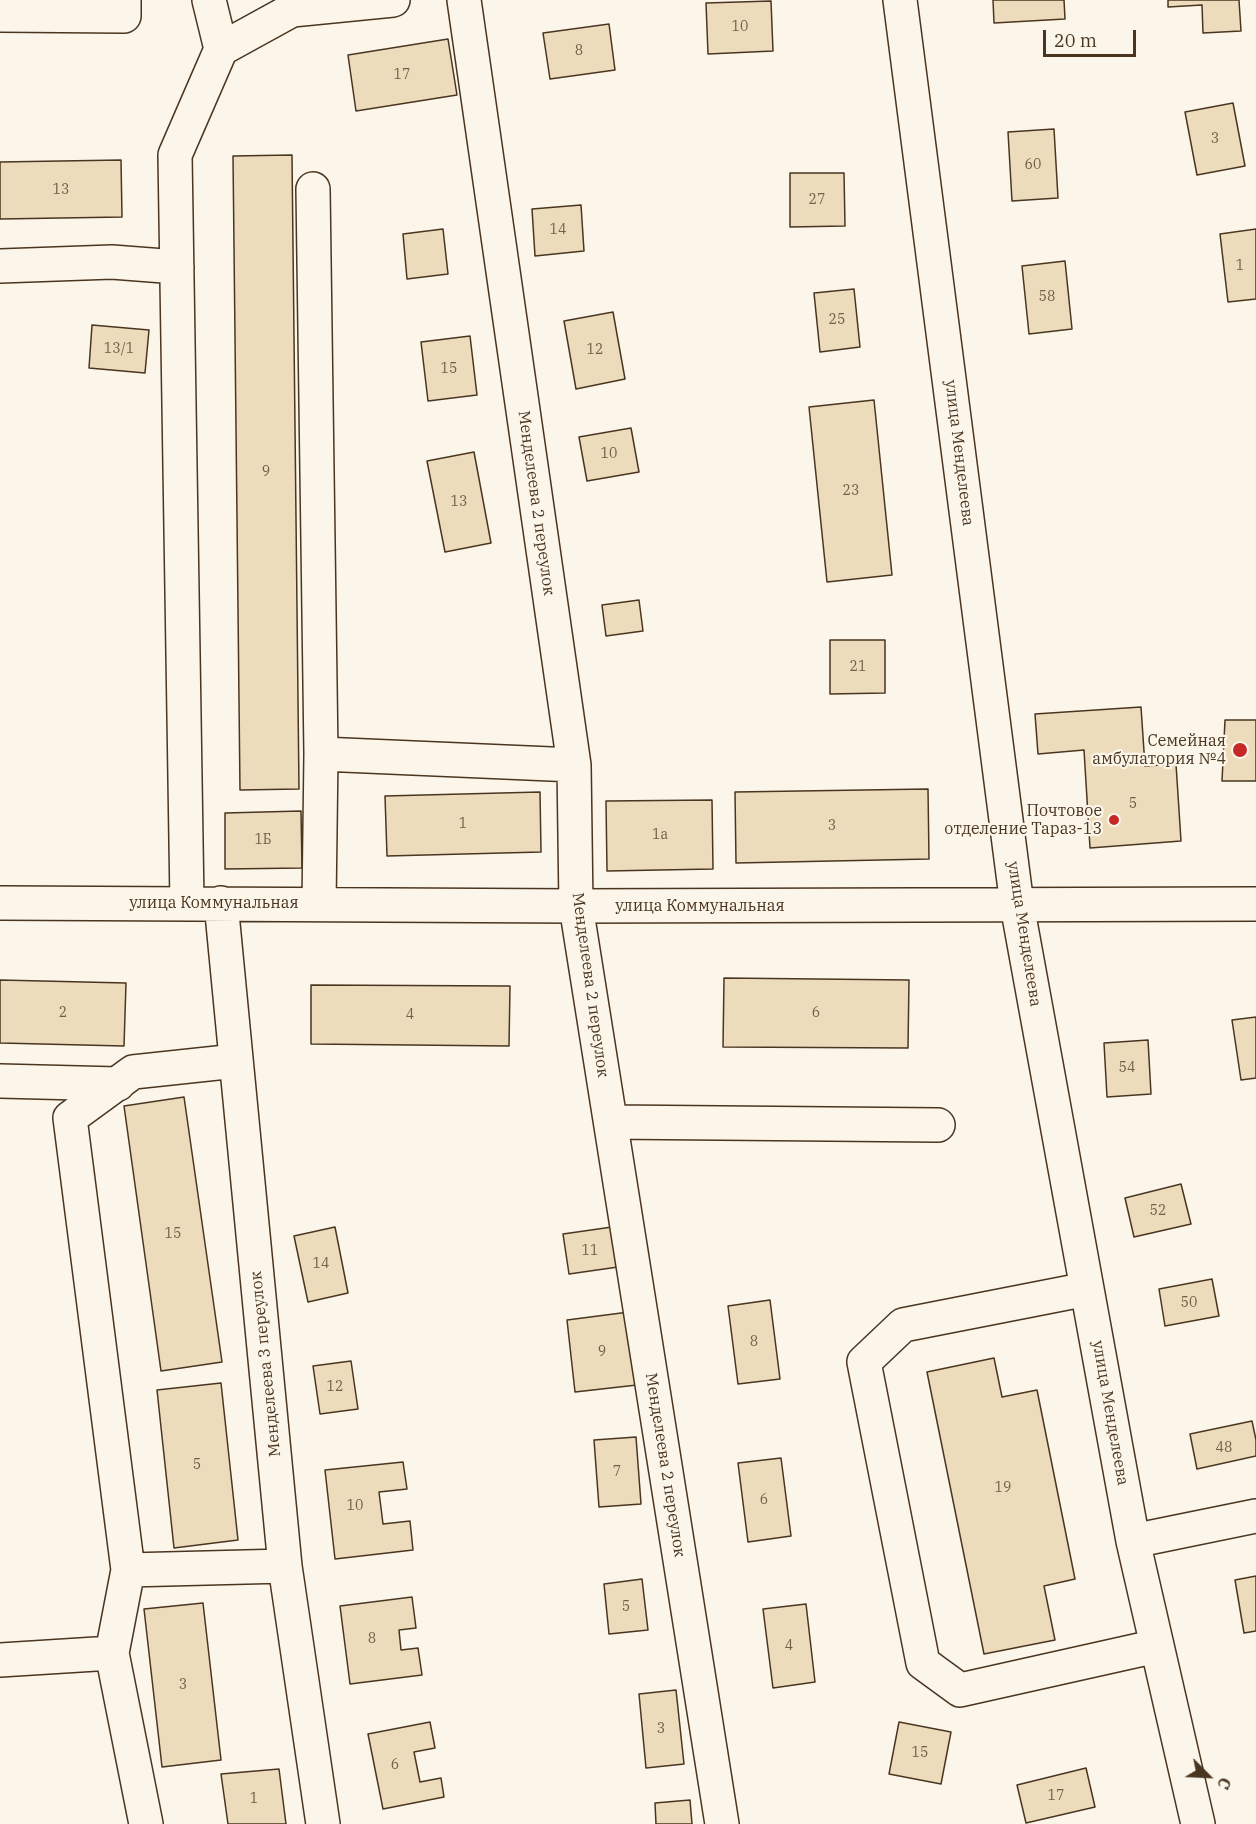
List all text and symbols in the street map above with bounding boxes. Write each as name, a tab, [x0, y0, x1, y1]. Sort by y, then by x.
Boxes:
scale bar	[1046, 18, 1139, 56]
house number: 10	[732, 19, 748, 35]
text: 20 m	[1054, 29, 1097, 52]
house number: 8	[575, 43, 583, 59]
house number: 17	[394, 67, 410, 83]
house number: 3	[1211, 131, 1219, 147]
house number: 60	[1025, 157, 1041, 173]
house number: 13	[53, 182, 69, 198]
house number: 27	[809, 192, 825, 208]
house number: 14	[550, 222, 566, 238]
house number: 1	[1236, 258, 1244, 274]
house number: 58	[1039, 289, 1055, 305]
house number: 25	[829, 312, 845, 328]
house number: 13/1	[104, 341, 134, 357]
house number: 12	[587, 342, 603, 358]
house number: 15	[441, 361, 457, 377]
street label: улица Менделеева	[941, 379, 977, 527]
street label: Менделеева 2 переулок	[514, 409, 558, 597]
house number: 10	[601, 446, 617, 462]
house number: 9	[262, 464, 270, 480]
house number: 23	[843, 483, 859, 499]
house number: 13	[451, 494, 467, 510]
house number: 21	[850, 659, 866, 675]
place label: Семейная амбулатория №4	[1092, 731, 1226, 769]
marker: Семейная амбулатория №4	[1231, 741, 1249, 759]
house number: 5	[1129, 796, 1137, 812]
place label: Почтовое отделение Тараз-13	[944, 801, 1102, 839]
marker: Почтовое отделение Тараз-13	[1107, 813, 1121, 827]
house number: 1	[459, 816, 467, 832]
house number: 3	[828, 818, 836, 834]
house number: 1а	[652, 827, 668, 843]
house number: 1Б	[254, 832, 272, 848]
street label: улица Менделеева	[1003, 860, 1045, 1008]
street label: Менделеева 2 переулок	[568, 891, 612, 1079]
street label: улица Коммунальная	[129, 893, 299, 913]
street label: улица Коммунальная	[615, 896, 785, 916]
house number: 2	[59, 1005, 67, 1021]
house number: 6	[812, 1005, 820, 1021]
house number: 4	[406, 1007, 414, 1023]
house number: 54	[1119, 1060, 1135, 1076]
house number: 52	[1150, 1203, 1166, 1219]
house number: 15	[165, 1226, 181, 1242]
house number: 11	[582, 1243, 598, 1259]
house number: 14	[313, 1256, 329, 1272]
street label: Менделеева 3 переулок	[247, 1270, 285, 1458]
house number: 50	[1181, 1295, 1197, 1311]
house number: 8	[750, 1334, 758, 1350]
street label: улица Менделеева	[1088, 1339, 1132, 1487]
house number: 9	[598, 1344, 606, 1360]
street label: Менделеева 2 переулок	[641, 1371, 689, 1559]
house number: 12	[327, 1379, 343, 1395]
house number: 48	[1216, 1440, 1232, 1456]
house number: 5	[193, 1457, 201, 1473]
house number: 7	[613, 1464, 621, 1480]
house number: 19	[995, 1480, 1011, 1496]
house number: 6	[760, 1492, 768, 1508]
house number: 10	[347, 1498, 363, 1514]
house number: 5	[622, 1599, 630, 1615]
house number: 8	[368, 1631, 376, 1647]
house number: 4	[785, 1638, 793, 1654]
house number: 3	[179, 1677, 187, 1693]
house number: 3	[657, 1721, 665, 1737]
house number: 15	[912, 1745, 928, 1761]
north arrow	[1178, 1746, 1238, 1806]
house number: 6	[391, 1757, 399, 1773]
text: С	[1213, 1774, 1236, 1792]
house number: 17	[1048, 1788, 1064, 1804]
house number: 1	[250, 1791, 258, 1807]

